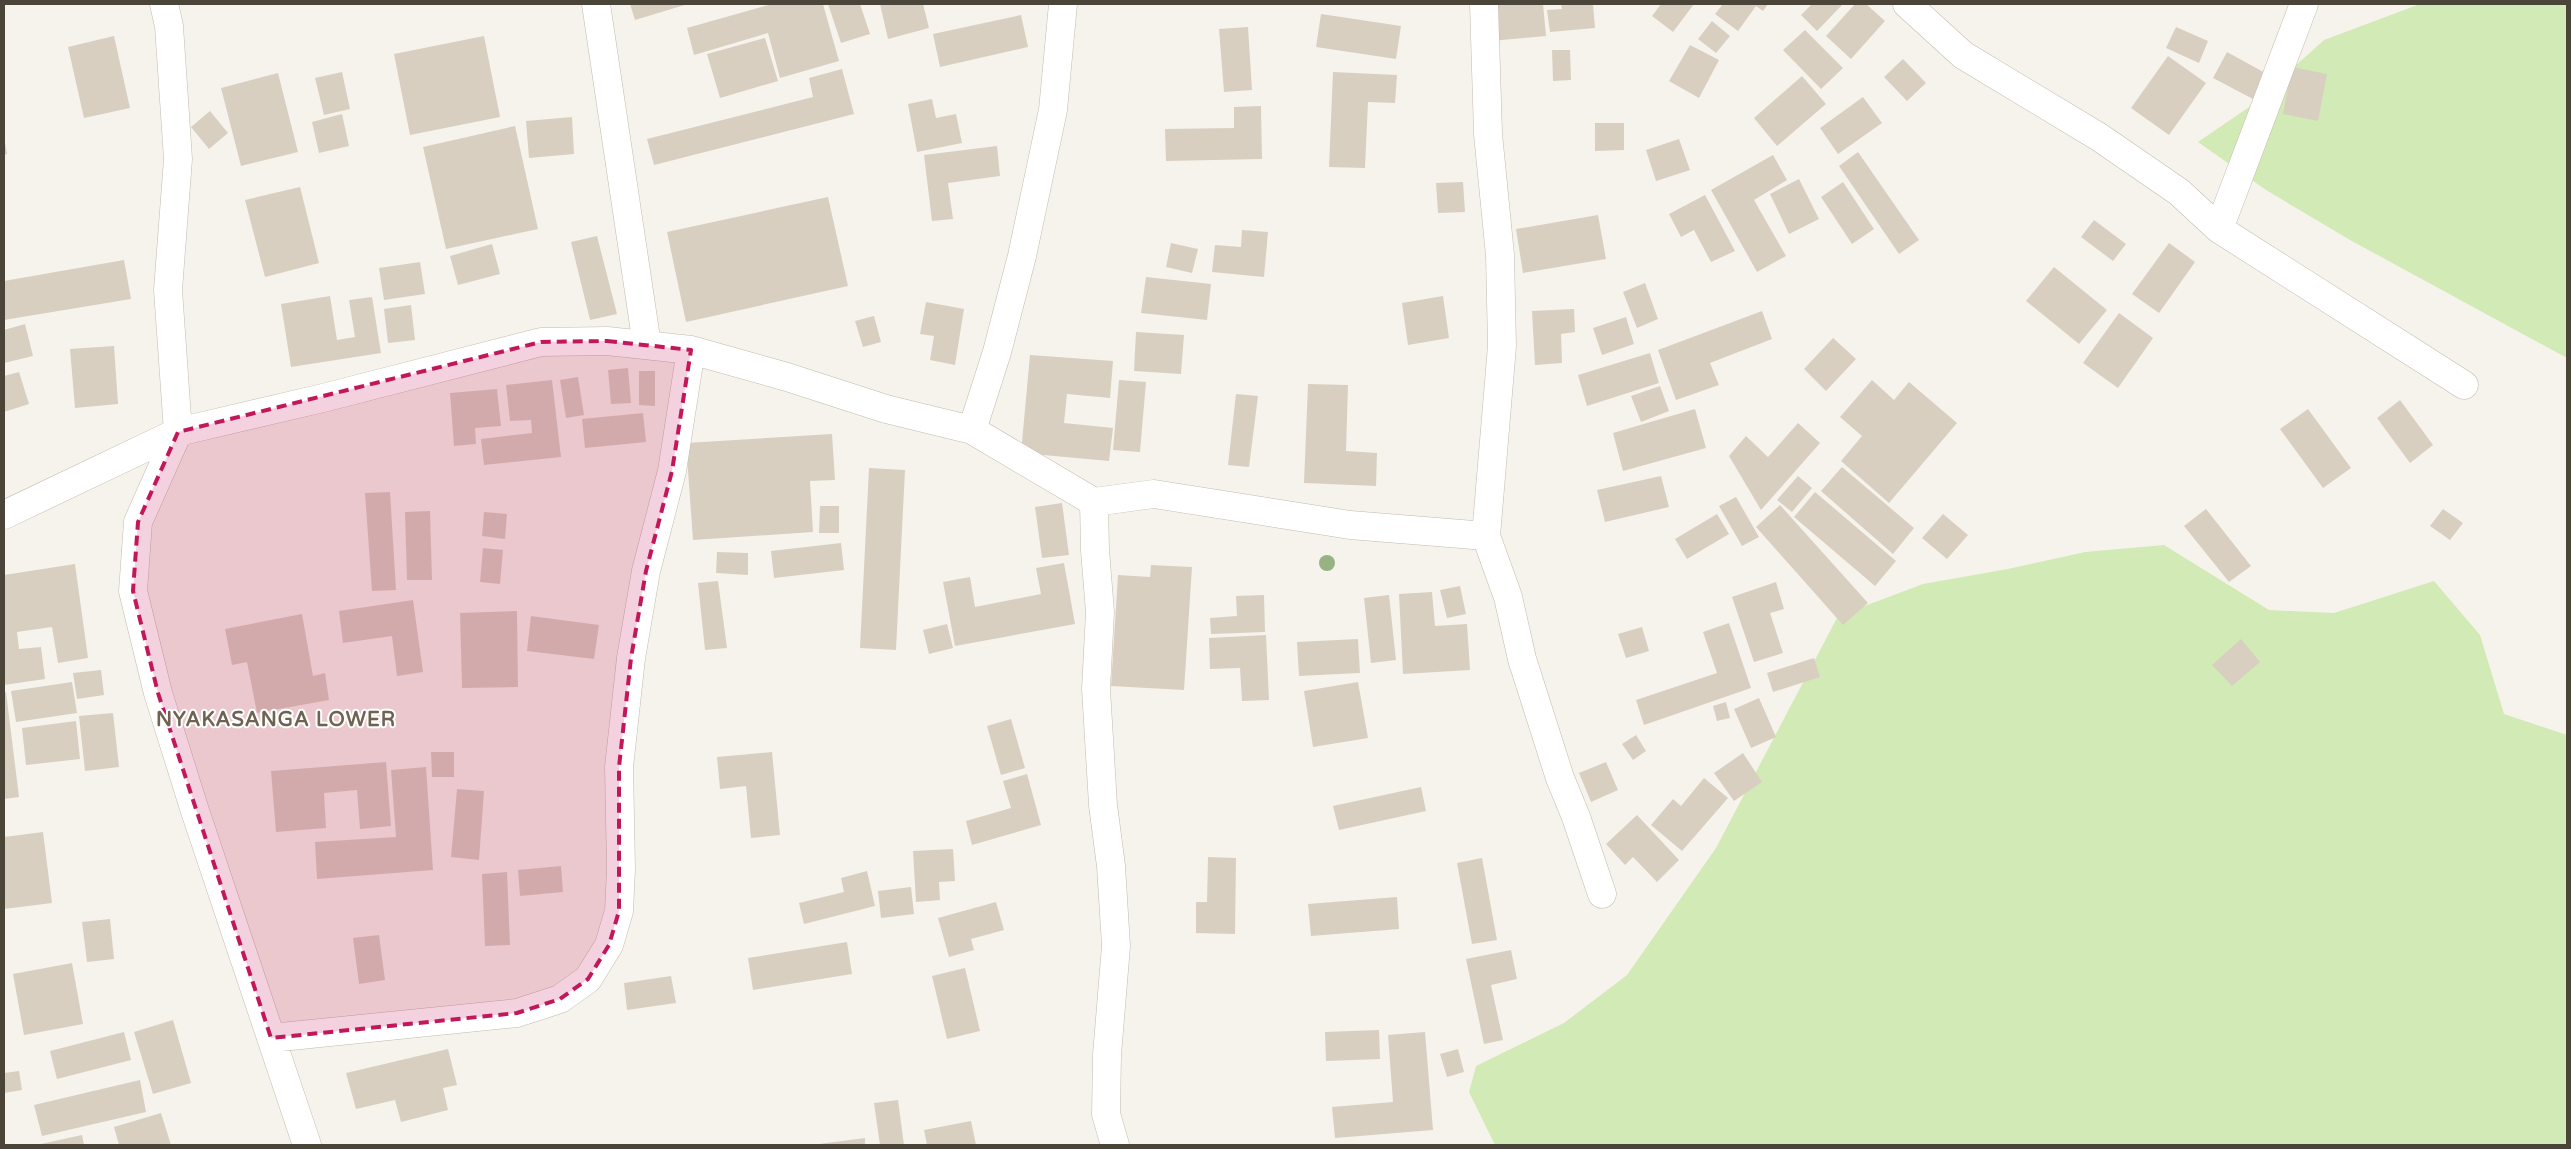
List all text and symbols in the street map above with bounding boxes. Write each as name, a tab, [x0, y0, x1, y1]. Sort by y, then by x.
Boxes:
district label: NYAKASANGA LOWER	[156, 708, 396, 732]

